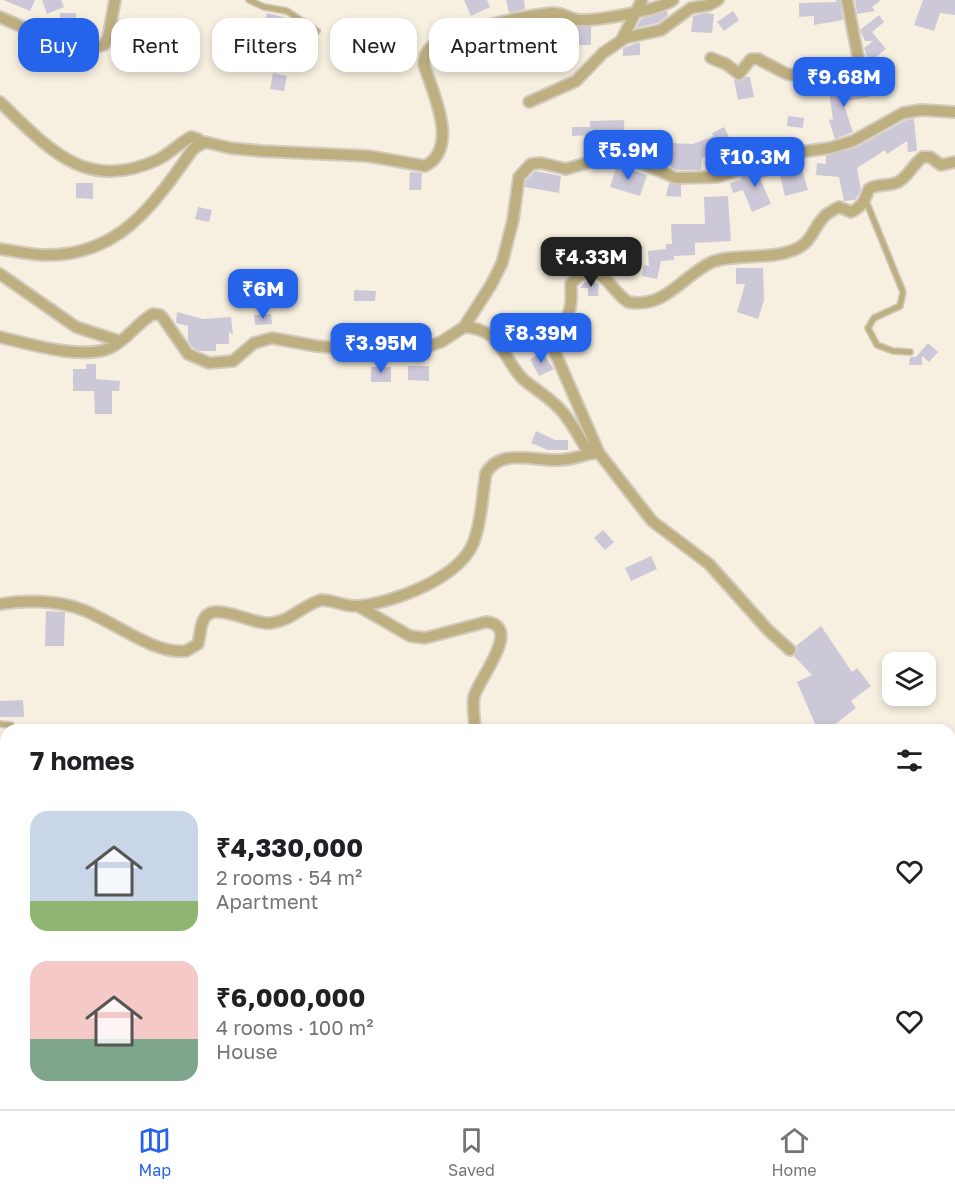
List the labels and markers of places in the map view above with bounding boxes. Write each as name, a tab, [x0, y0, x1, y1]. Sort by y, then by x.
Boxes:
pin: ₹9.68M	[795, 57, 893, 108]
pin: ₹5.9M	[586, 130, 670, 181]
pin: ₹10.3M	[706, 137, 804, 188]
pin: ₹4.33M	[542, 237, 640, 288]
pin: ₹6M	[234, 269, 292, 320]
pin: ₹8.39M	[492, 313, 590, 364]
pin: ₹3.95M	[332, 323, 430, 374]

